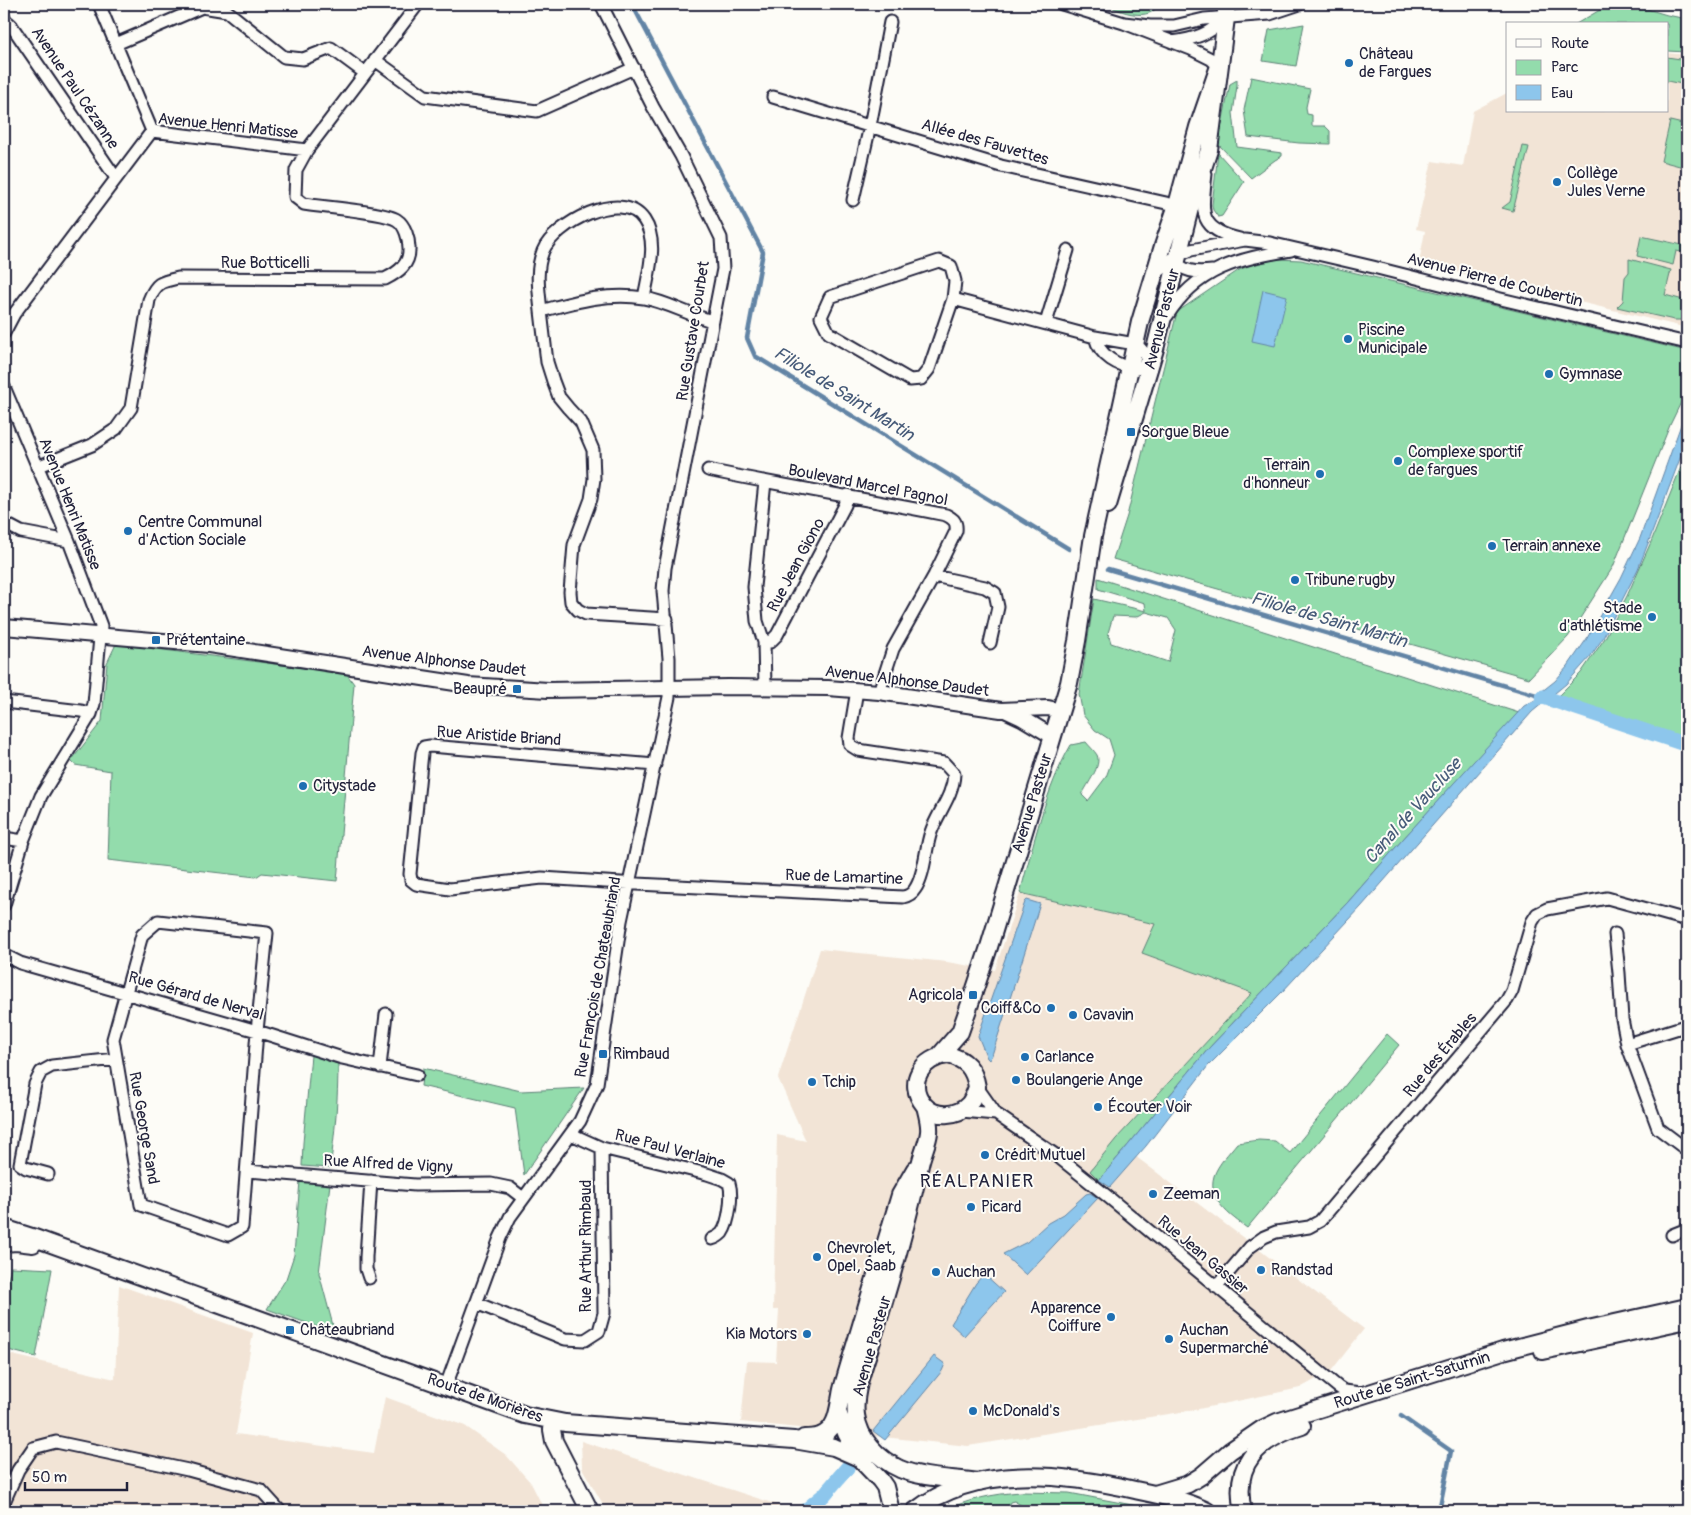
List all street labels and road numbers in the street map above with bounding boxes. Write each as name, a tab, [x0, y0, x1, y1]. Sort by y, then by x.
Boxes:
street label: Avenue Paul Cézanne	[27, 23, 123, 153]
street label: Avenue Henri Matisse	[157, 109, 299, 143]
street label: Allée des Fauvettes	[919, 114, 1051, 170]
street label: Avenue Pierre de Coubertin	[1405, 248, 1585, 312]
street label: Rue Botticelli	[221, 253, 309, 273]
street label: Rue Gustave Courbet	[672, 259, 714, 402]
street label: Avenue Pasteur	[1140, 266, 1184, 372]
street label: Avenue Henri Matisse	[34, 435, 106, 573]
street label: Boulevard Marcel Pagnol	[786, 460, 950, 510]
street label: Rue Jean Giono	[763, 514, 829, 615]
street label: Avenue Alphonse Daudet	[361, 641, 528, 681]
street label: Avenue Alphonse Daudet	[824, 661, 991, 701]
street label: Rue Aristide Briand	[436, 722, 562, 750]
street label: Avenue Pasteur	[1007, 750, 1057, 855]
street label: Rue de Lamartine	[785, 865, 903, 889]
street label: Rue François de Chateaubriand	[570, 875, 626, 1079]
street label: Rue Gérard de Nerval	[126, 967, 266, 1025]
street label: Rue des Érables	[1399, 1009, 1481, 1101]
street label: Rue George Sand	[124, 1070, 164, 1186]
street label: Rue Paul Verlaine	[613, 1125, 727, 1173]
street label: Rue Alfred de Vigny	[323, 1151, 453, 1177]
street label: Rue Arthur Rimbaud	[576, 1180, 596, 1312]
street label: Rue Jean Gassier	[1153, 1211, 1253, 1299]
street label: Avenue Pasteur	[848, 1293, 896, 1399]
street label: Route de Saint-Saturnin	[1332, 1347, 1492, 1413]
street label: Route de Morières	[425, 1369, 545, 1427]

